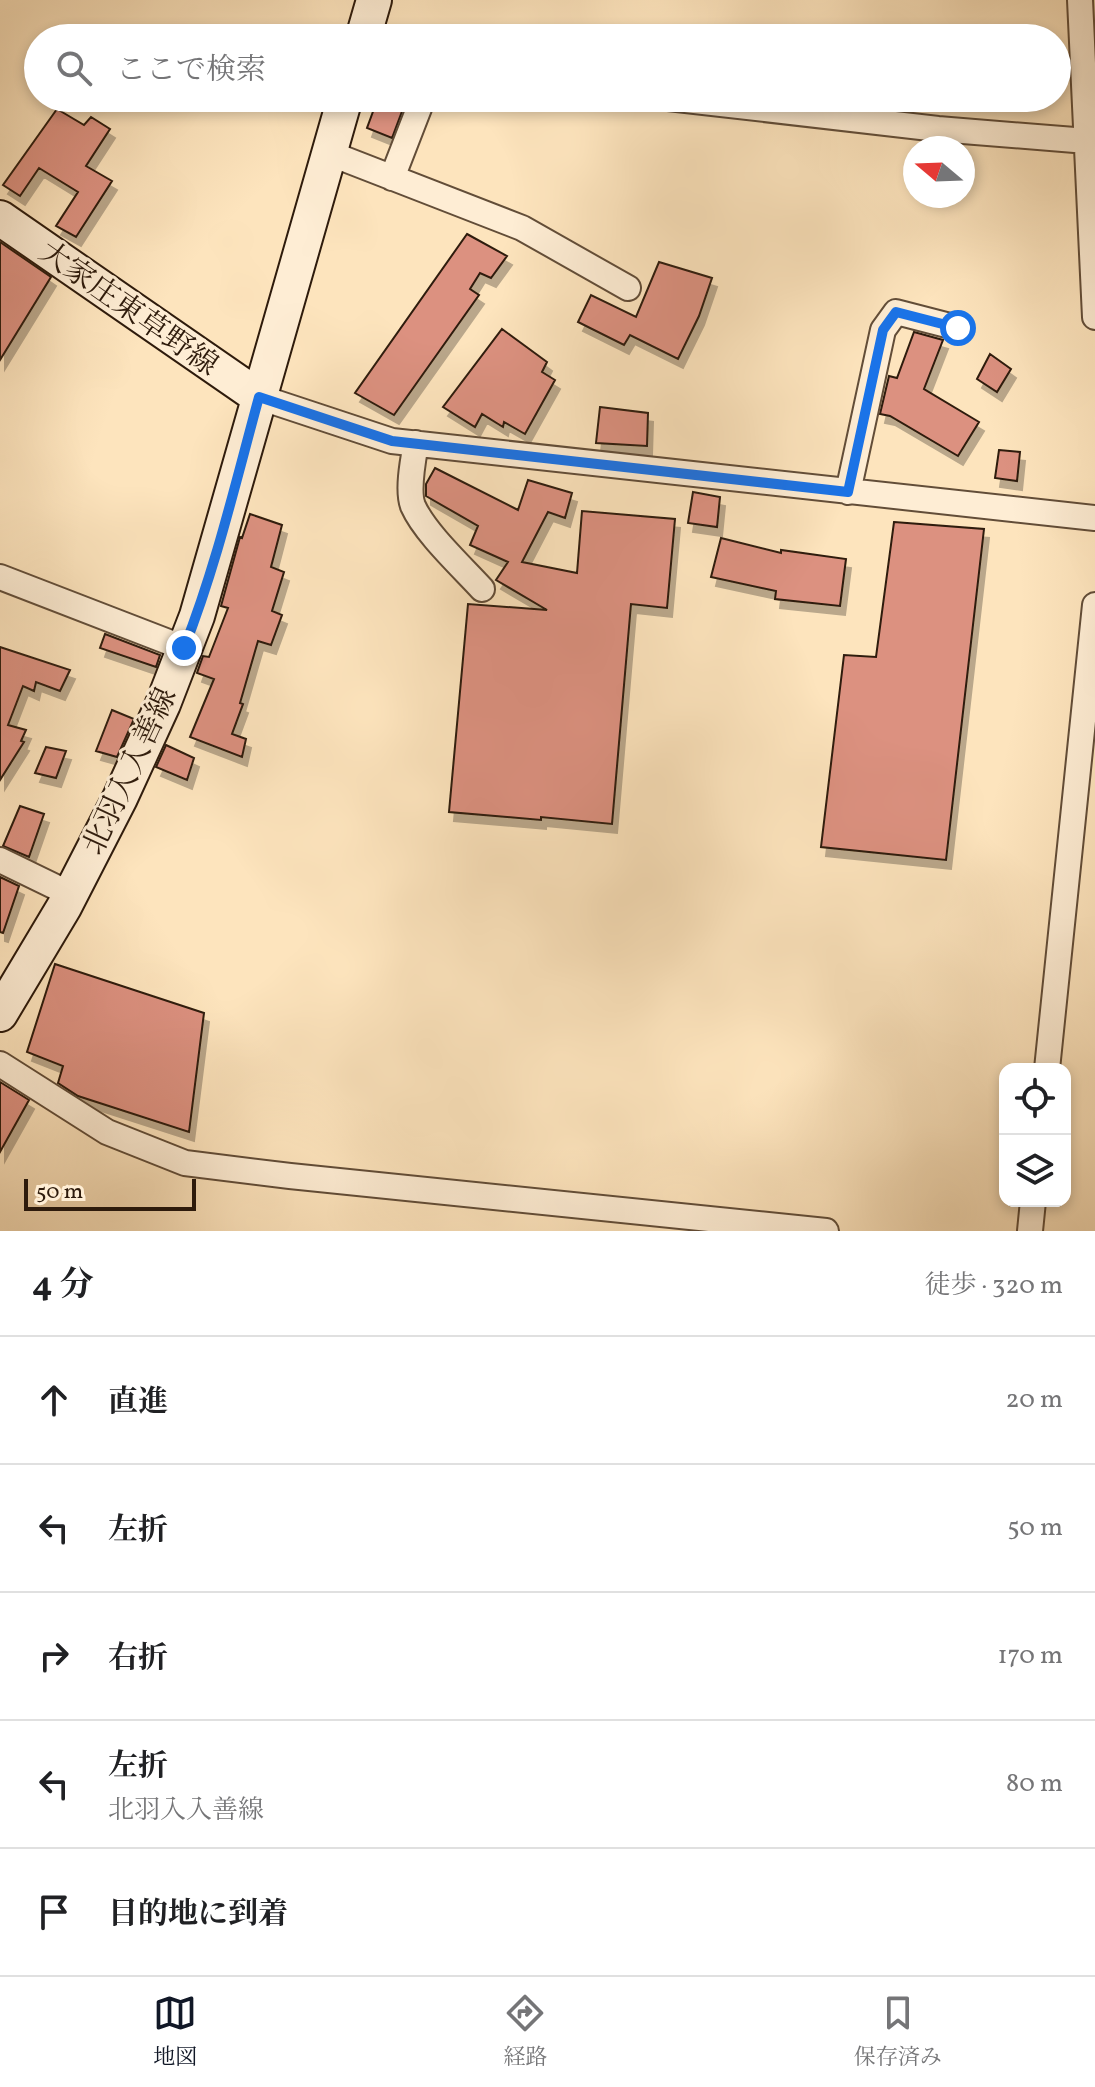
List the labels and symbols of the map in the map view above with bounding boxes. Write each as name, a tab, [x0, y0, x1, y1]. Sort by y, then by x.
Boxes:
north arrow	[903, 136, 975, 208]
street label: 大家庄東草野線	[30, 232, 226, 387]
route start	[940, 310, 976, 346]
route end	[166, 630, 202, 666]
street label: 北羽入入善線	[74, 681, 188, 862]
scale bar	[24, 1175, 196, 1211]

